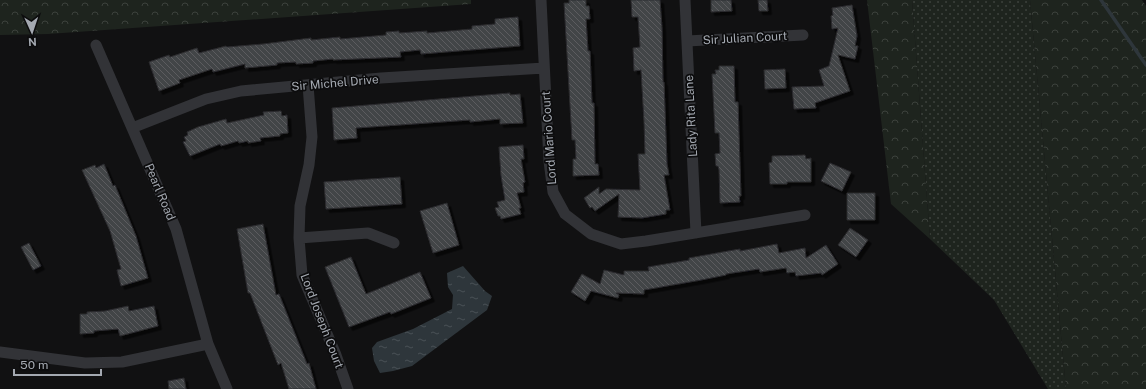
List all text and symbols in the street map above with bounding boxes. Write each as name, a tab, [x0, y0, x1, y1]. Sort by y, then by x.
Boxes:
north arrow	[12, 12, 52, 52]
street label: Sir Julian Court	[702, 29, 788, 47]
text: N	[28, 36, 37, 48]
street label: Sir Michel Drive	[291, 72, 380, 94]
street label: Lady Rita Lane	[682, 74, 700, 157]
street label: Lord Mario Court	[539, 90, 559, 185]
street label: Pearl Road	[142, 161, 178, 223]
street label: Lord Joseph Court	[297, 272, 347, 371]
scale bar	[14, 351, 101, 377]
text: 50 m	[20, 358, 48, 372]

